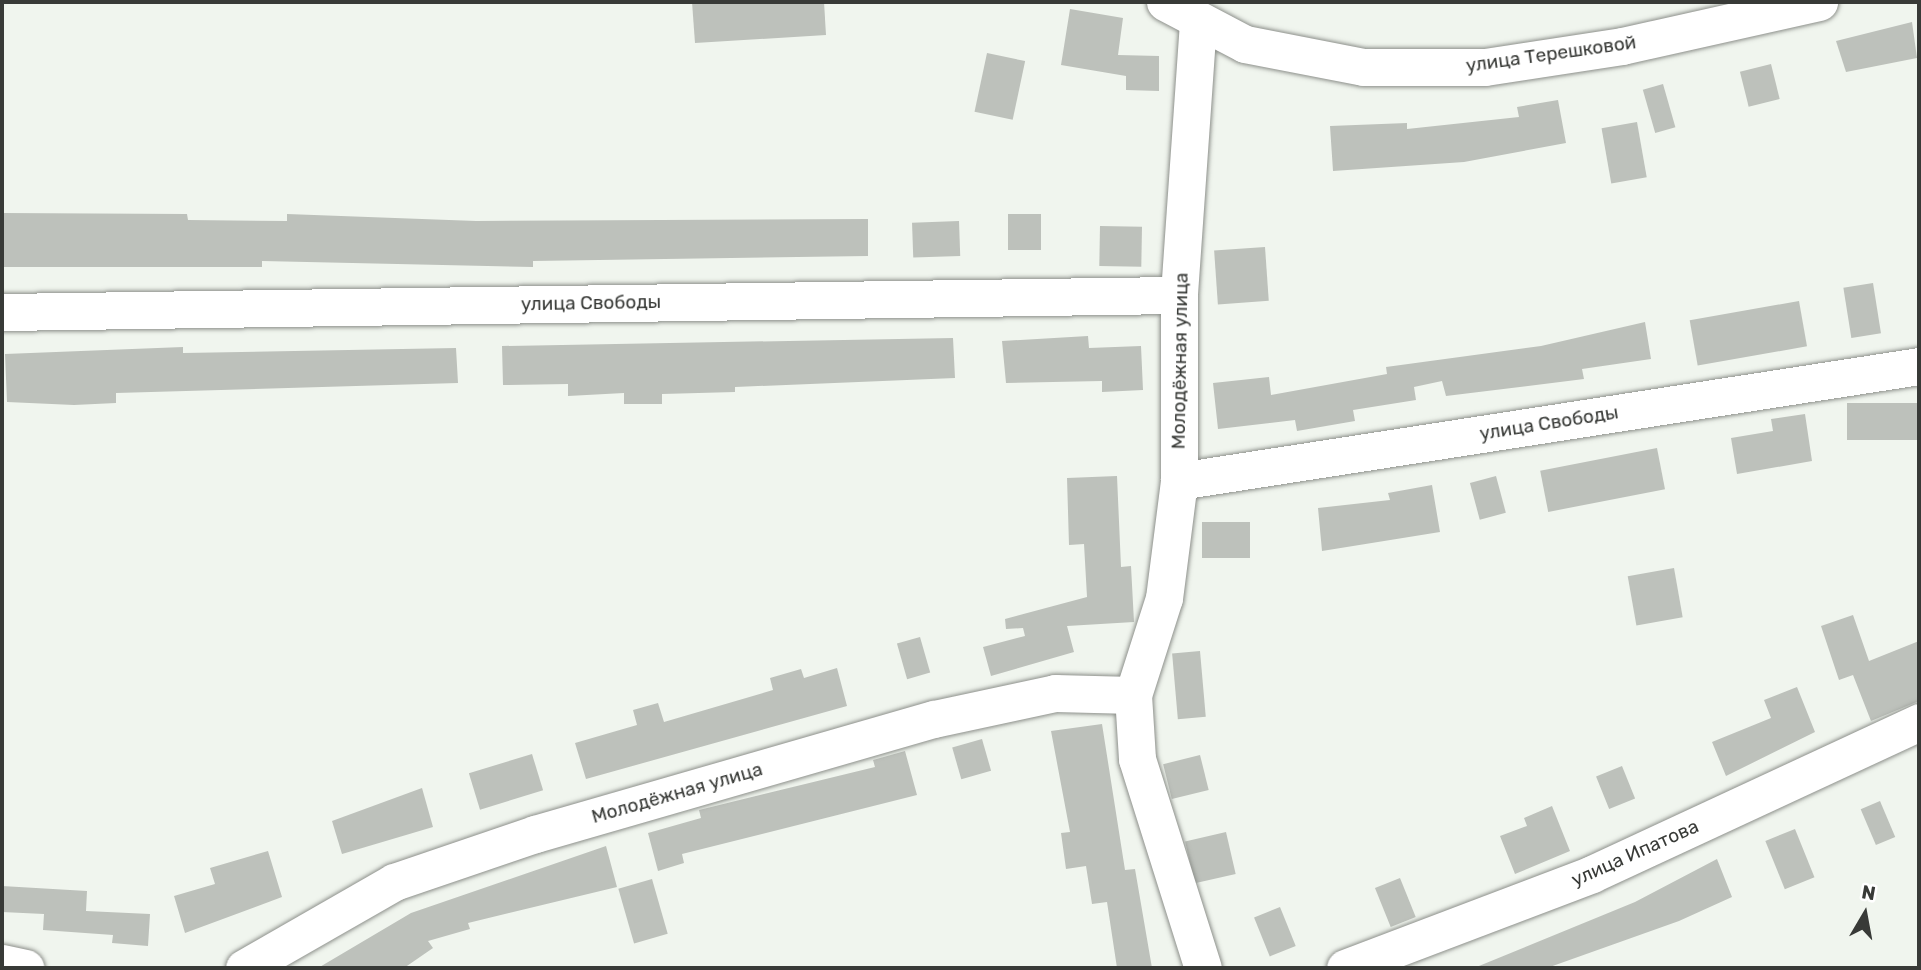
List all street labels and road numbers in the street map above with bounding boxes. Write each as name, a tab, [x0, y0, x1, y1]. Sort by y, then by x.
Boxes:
street label: улица Терешковой	[1464, 31, 1638, 77]
street label: Молодёжная улица	[1167, 272, 1193, 450]
street label: улица Свободы	[521, 290, 661, 316]
street label: улица Свободы	[1478, 401, 1620, 445]
street label: Молодёжная улица	[589, 758, 765, 828]
street label: улица Ипатова	[1568, 815, 1702, 891]

